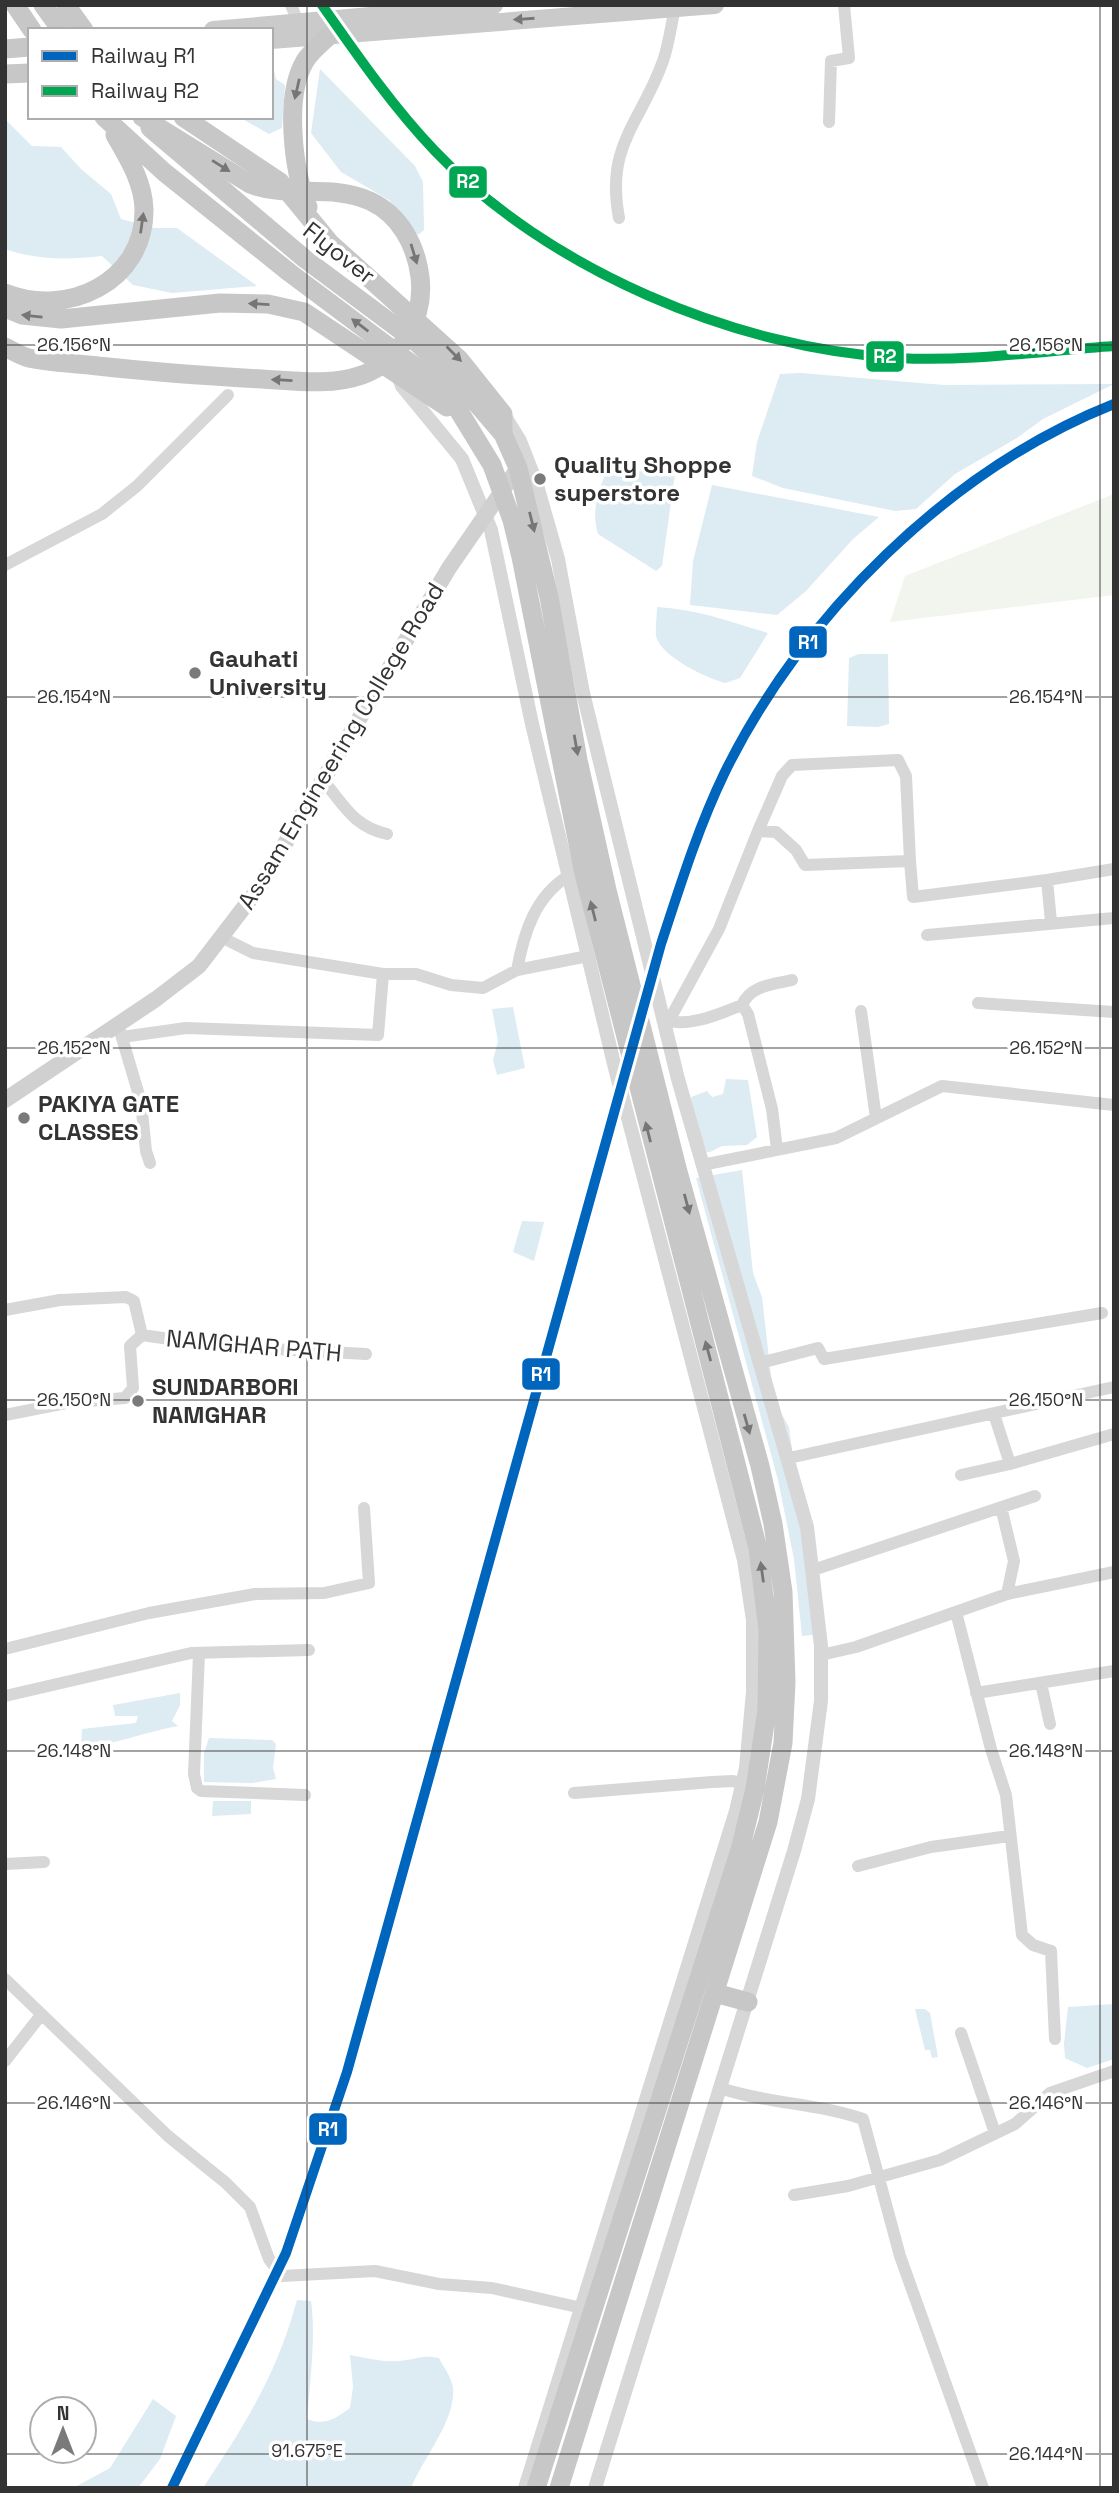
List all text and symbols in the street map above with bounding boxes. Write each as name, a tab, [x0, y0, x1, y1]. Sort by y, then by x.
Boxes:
one-way arrow	[513, 14, 535, 25]
legend	[28, 28, 273, 119]
text: Railway R1	[91, 42, 195, 69]
text: Railway R2	[91, 77, 199, 104]
one-way arrow	[291, 79, 302, 101]
one-way arrow	[211, 160, 231, 173]
line badge: R2	[448, 165, 488, 199]
text: R2	[456, 169, 480, 194]
one-way arrow	[137, 212, 148, 234]
street label: Flyover	[297, 215, 382, 291]
one-way arrow	[410, 243, 420, 264]
one-way arrow	[248, 298, 270, 309]
one-way arrow	[21, 310, 43, 321]
one-way arrow	[351, 318, 370, 332]
text: 26.156°N	[37, 333, 111, 356]
text: 26.156°N	[1009, 333, 1083, 356]
line badge: R2	[865, 340, 905, 373]
text: R2	[873, 344, 897, 369]
one-way arrow	[445, 346, 462, 362]
one-way arrow	[271, 374, 293, 385]
place label: Quality Shoppe superstore	[554, 449, 732, 508]
marker: Quality Shoppe superstore	[532, 471, 548, 487]
one-way arrow	[527, 511, 538, 533]
street label: Assam Engineering College Road	[231, 577, 451, 915]
line badge: R1	[788, 625, 828, 659]
text: R1	[798, 630, 818, 655]
place label: Gauhati University	[209, 643, 327, 702]
marker: Gauhati University	[187, 665, 203, 681]
text: 26.154°N	[37, 685, 111, 708]
text: 26.154°N	[1009, 685, 1083, 708]
one-way arrow	[571, 734, 582, 756]
one-way arrow	[587, 900, 598, 922]
text: 26.152°N	[37, 1036, 111, 1059]
text: 26.152°N	[1009, 1036, 1083, 1059]
place label: PAKIYA GATE CLASSES	[38, 1088, 179, 1147]
marker: PAKIYA GATE CLASSES	[16, 1110, 32, 1126]
one-way arrow	[642, 1121, 653, 1143]
one-way arrow	[682, 1194, 692, 1215]
street label: NAMGHAR PATH	[165, 1322, 343, 1369]
one-way arrow	[703, 1341, 713, 1362]
line badge: R1	[521, 1357, 561, 1391]
text: R1	[531, 1362, 551, 1387]
place label: SUNDARBORI NAMGHAR	[152, 1371, 299, 1430]
text: 26.150°N	[37, 1388, 111, 1411]
text: 26.150°N	[1009, 1388, 1083, 1411]
marker: SUNDARBORI NAMGHAR	[130, 1393, 146, 1409]
one-way arrow	[743, 1413, 753, 1434]
one-way arrow	[756, 1561, 767, 1583]
text: 26.148°N	[37, 1739, 111, 1762]
text: 26.148°N	[1009, 1739, 1083, 1762]
text: 26.146°N	[37, 2091, 111, 2114]
text: 26.146°N	[1009, 2091, 1083, 2114]
line badge: R1	[308, 2112, 348, 2146]
text: R1	[318, 2117, 338, 2142]
north arrow	[28, 2395, 98, 2465]
text: N	[57, 2401, 69, 2426]
text: 91.675°E	[271, 2439, 343, 2462]
text: 26.144°N	[1009, 2442, 1083, 2465]

